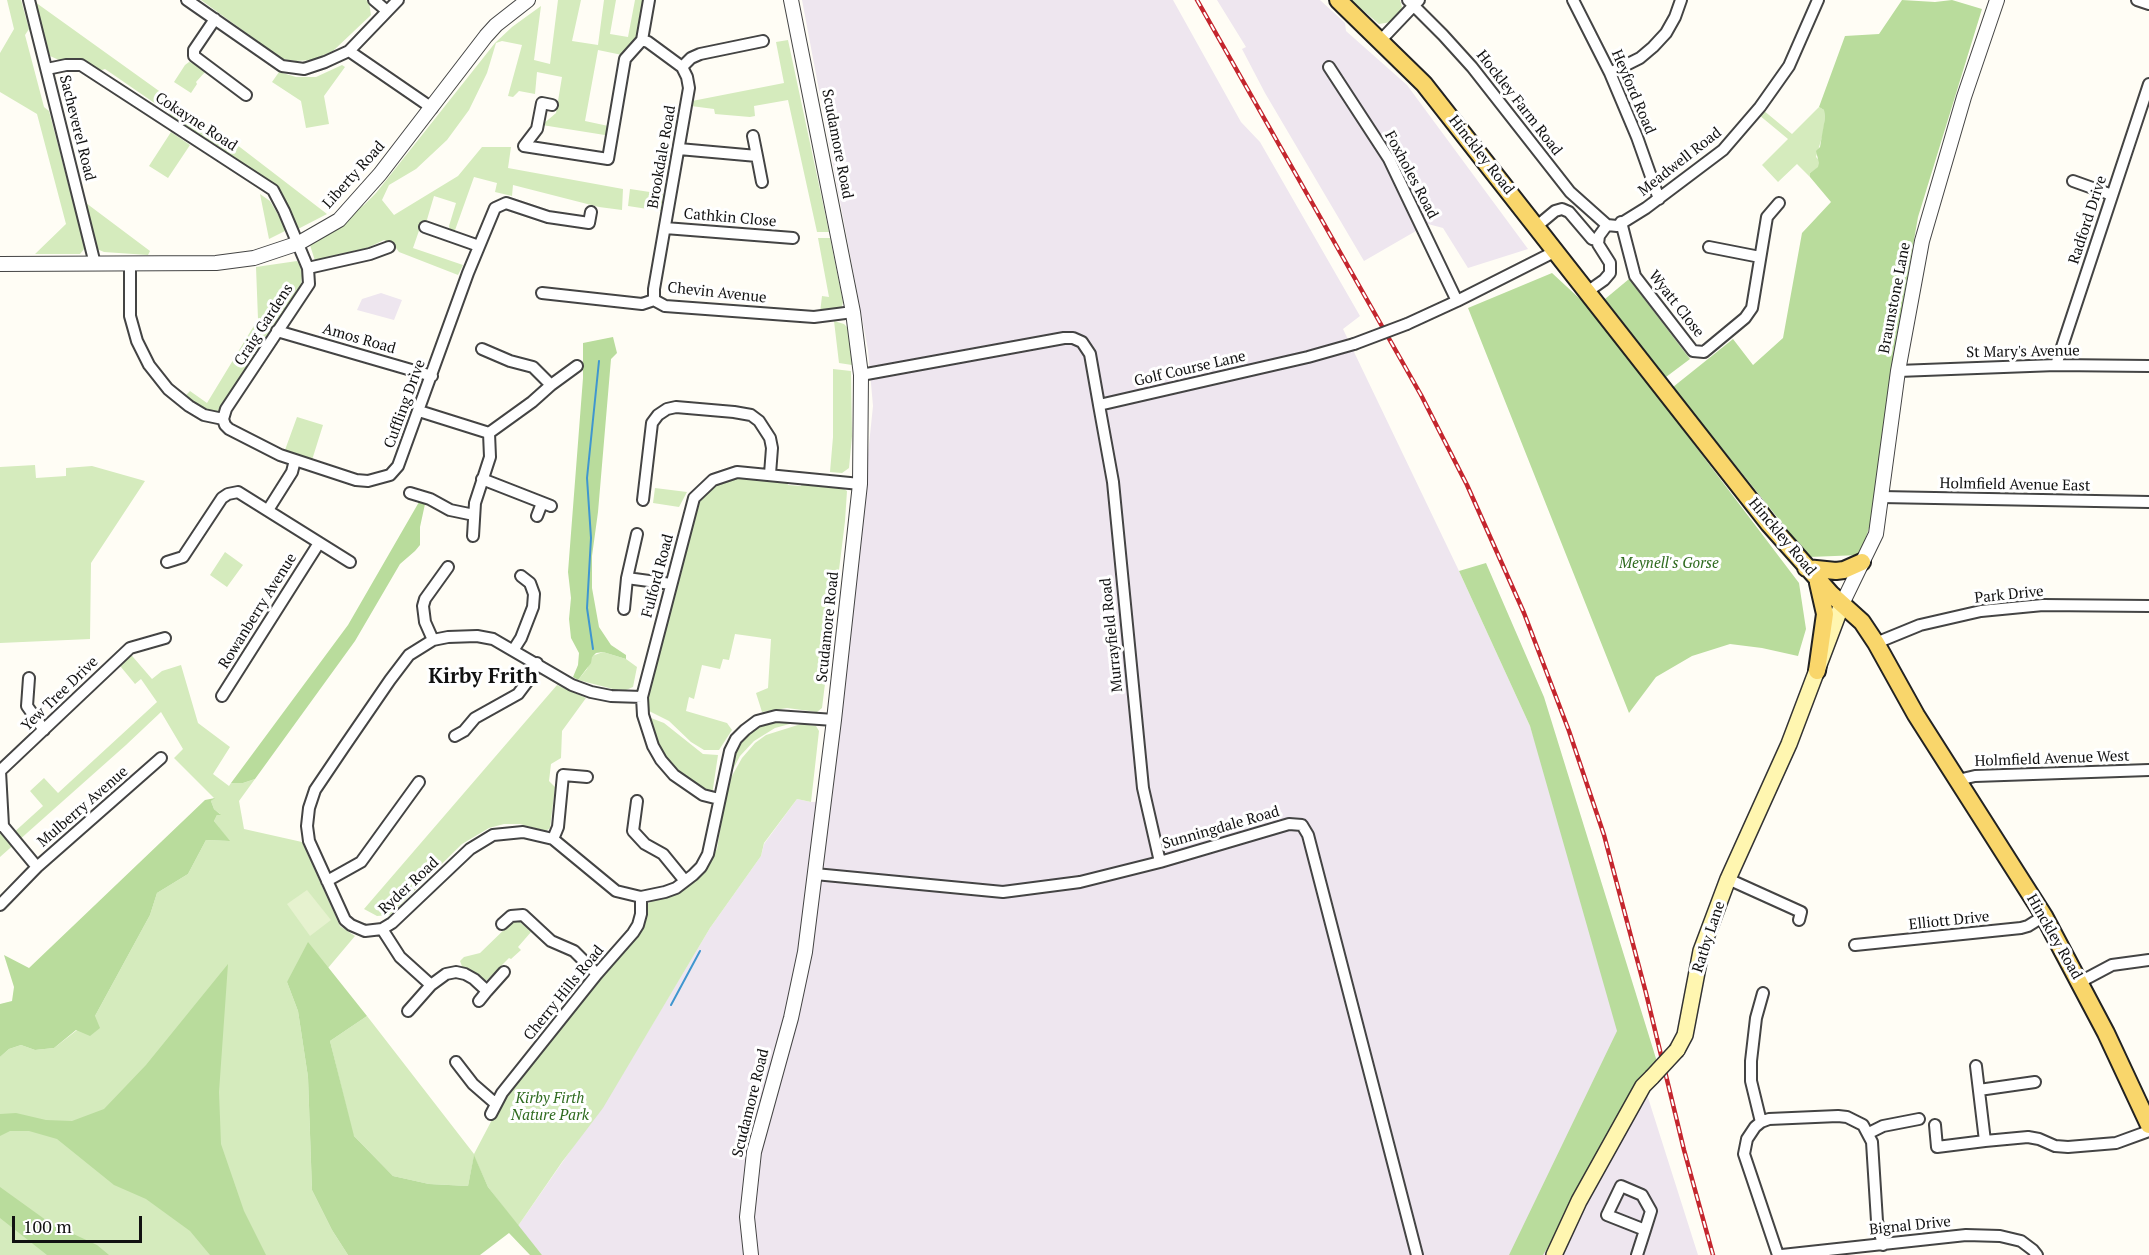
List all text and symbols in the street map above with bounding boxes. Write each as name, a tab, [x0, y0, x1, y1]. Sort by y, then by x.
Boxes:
street label: Hockley Farm Road	[1472, 47, 1566, 159]
street label: Heyford Road	[1607, 47, 1659, 137]
street label: Sacheverel Road	[55, 73, 99, 183]
street label: Scudamore Road	[818, 88, 856, 200]
street label: Cokayne Road	[152, 89, 240, 155]
street label: Brookdale Road	[644, 104, 680, 210]
street label: Hinckley Road	[1444, 112, 1518, 198]
street label: Meadwell Road	[1635, 124, 1725, 200]
street label: Foxholes Road	[1380, 128, 1442, 222]
street label: Liberty Road	[319, 138, 389, 212]
street label: Radford Drive	[2065, 173, 2111, 267]
street label: Cathkin Close	[683, 205, 777, 231]
street label: Braunstone Lane	[1875, 241, 1915, 355]
street label: Wyatt Close	[1644, 267, 1708, 341]
street label: Chevin Avenue	[667, 279, 767, 307]
street label: Craig Gardens	[231, 281, 297, 369]
street label: Amos Road	[320, 320, 398, 358]
street label: St Mary's Avenue	[1966, 342, 2080, 362]
street label: Golf Course Lane	[1133, 347, 1247, 391]
street label: Cuffling Drive	[381, 357, 429, 451]
street label: Holmfield Avenue East	[1939, 475, 2091, 495]
street label: Hinckley Road	[1744, 495, 1820, 579]
street label: Fulford Road	[638, 532, 678, 620]
street label: Rowanberry Avenue	[215, 550, 301, 672]
park label: Meynell's Gorse	[1619, 555, 1719, 573]
street label: Scudamore Road	[813, 571, 843, 683]
street label: Murrayfield Road	[1097, 577, 1127, 693]
street label: Park Drive	[1974, 582, 2044, 608]
street label: Yew Tree Drive	[18, 653, 102, 735]
district label: Kirby Frith	[428, 664, 538, 690]
street label: Holmfield Avenue West	[1974, 747, 2130, 771]
street label: Mulberry Avenue	[34, 763, 132, 851]
street label: Sunningdale Road	[1160, 803, 1282, 853]
street label: Ryder Road	[375, 854, 443, 918]
street label: Hinckley Road	[2022, 891, 2086, 983]
street label: Ratby Lane	[1689, 899, 1729, 975]
street label: Elliott Drive	[1908, 908, 1990, 934]
street label: Cherry Hills Road	[520, 942, 608, 1044]
street label: Scudamore Road	[729, 1047, 773, 1159]
park label: Kirby Firth Nature Park	[511, 1090, 589, 1125]
scale bar	[15, 1204, 146, 1242]
street label: Bignal Drive	[1868, 1213, 1952, 1239]
text: 100 m	[23, 1214, 72, 1238]

